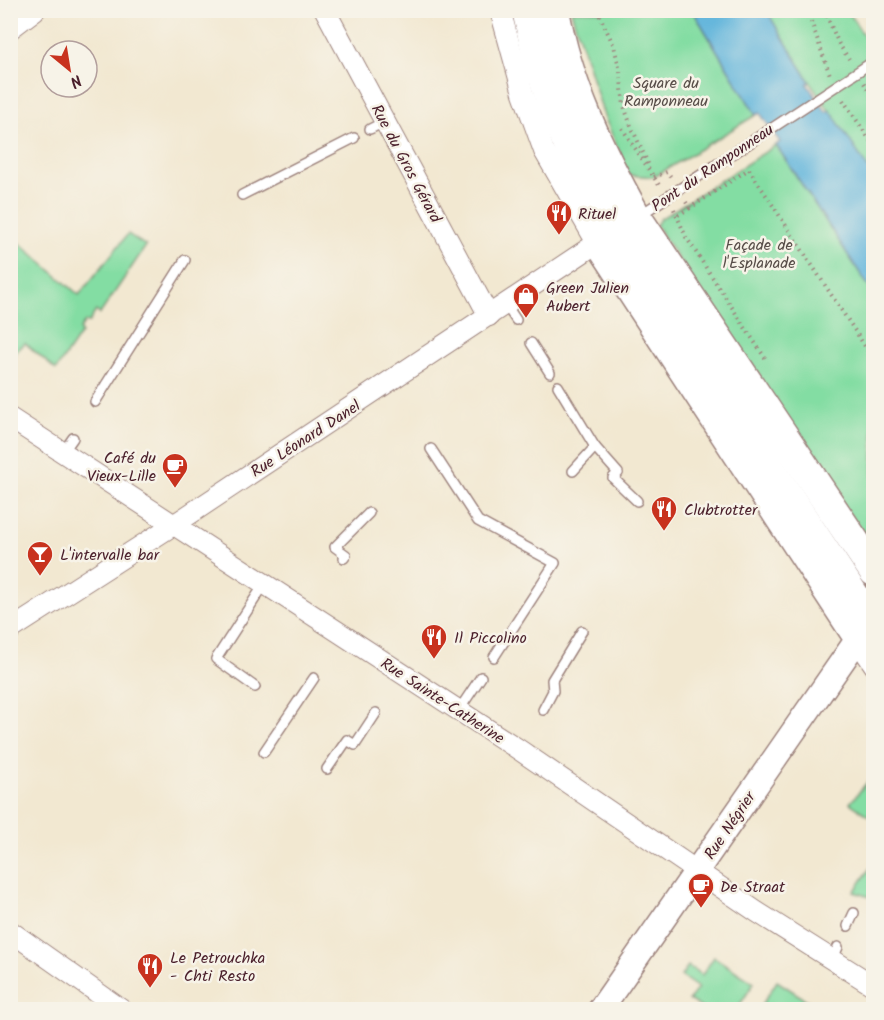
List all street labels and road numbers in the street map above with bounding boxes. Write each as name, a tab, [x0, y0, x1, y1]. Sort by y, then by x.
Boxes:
street label: Rue du Gros Gérard	[364, 100, 448, 228]
street label: Pont du Ramponneau	[647, 118, 779, 219]
street label: Rue Léonard Danel	[246, 394, 366, 484]
street label: Rue Sainte-Catherine	[375, 652, 509, 751]
street label: Rue Négrier	[698, 785, 763, 865]

